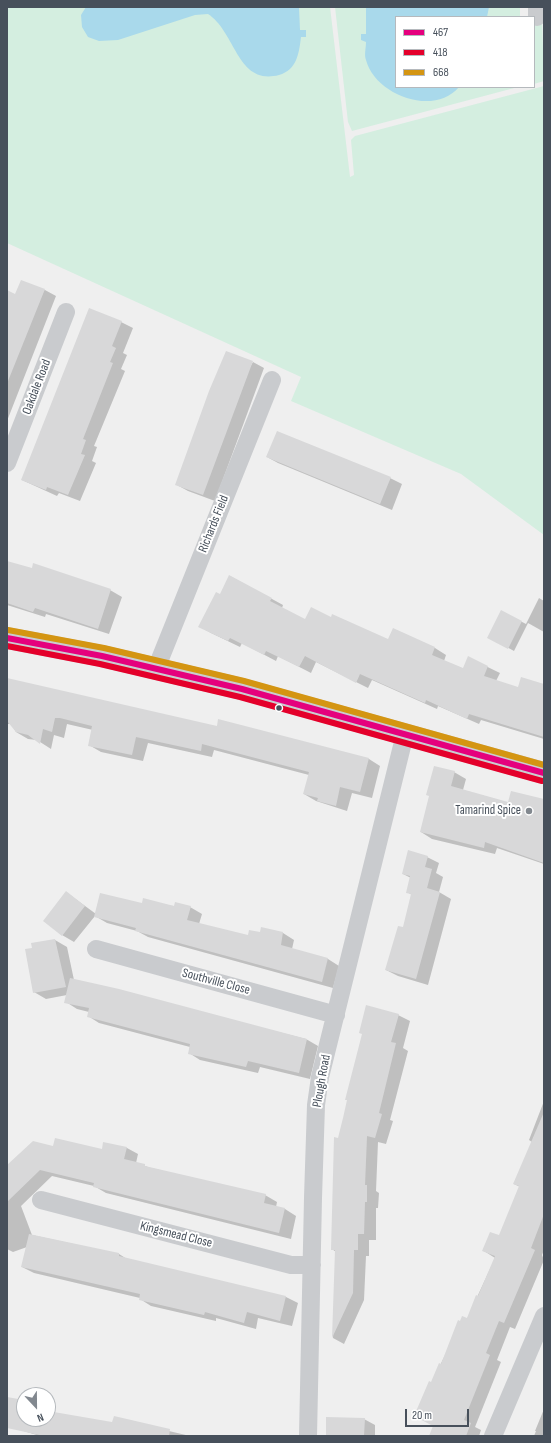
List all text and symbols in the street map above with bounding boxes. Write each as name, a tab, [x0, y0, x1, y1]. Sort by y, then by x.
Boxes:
legend	[395, 16, 535, 88]
text: 467	[433, 25, 448, 40]
text: 418	[433, 45, 448, 60]
text: 668	[433, 65, 449, 80]
street label: Oakdale Road	[19, 357, 55, 417]
street label: Richards Field	[195, 493, 233, 555]
unlabelled marker	[274, 703, 284, 713]
place label: Tamarind Spice	[455, 803, 521, 819]
marker: Tamarind Spice	[524, 806, 534, 816]
street label: Southville Close	[180, 965, 252, 999]
street label: Plough Road	[310, 1053, 334, 1109]
street label: Kingsmead Close	[138, 1219, 214, 1251]
north arrow	[16, 1387, 56, 1427]
scale bar	[407, 1401, 471, 1427]
text: 20 m	[412, 1408, 432, 1423]
text: N	[35, 1411, 45, 1425]

